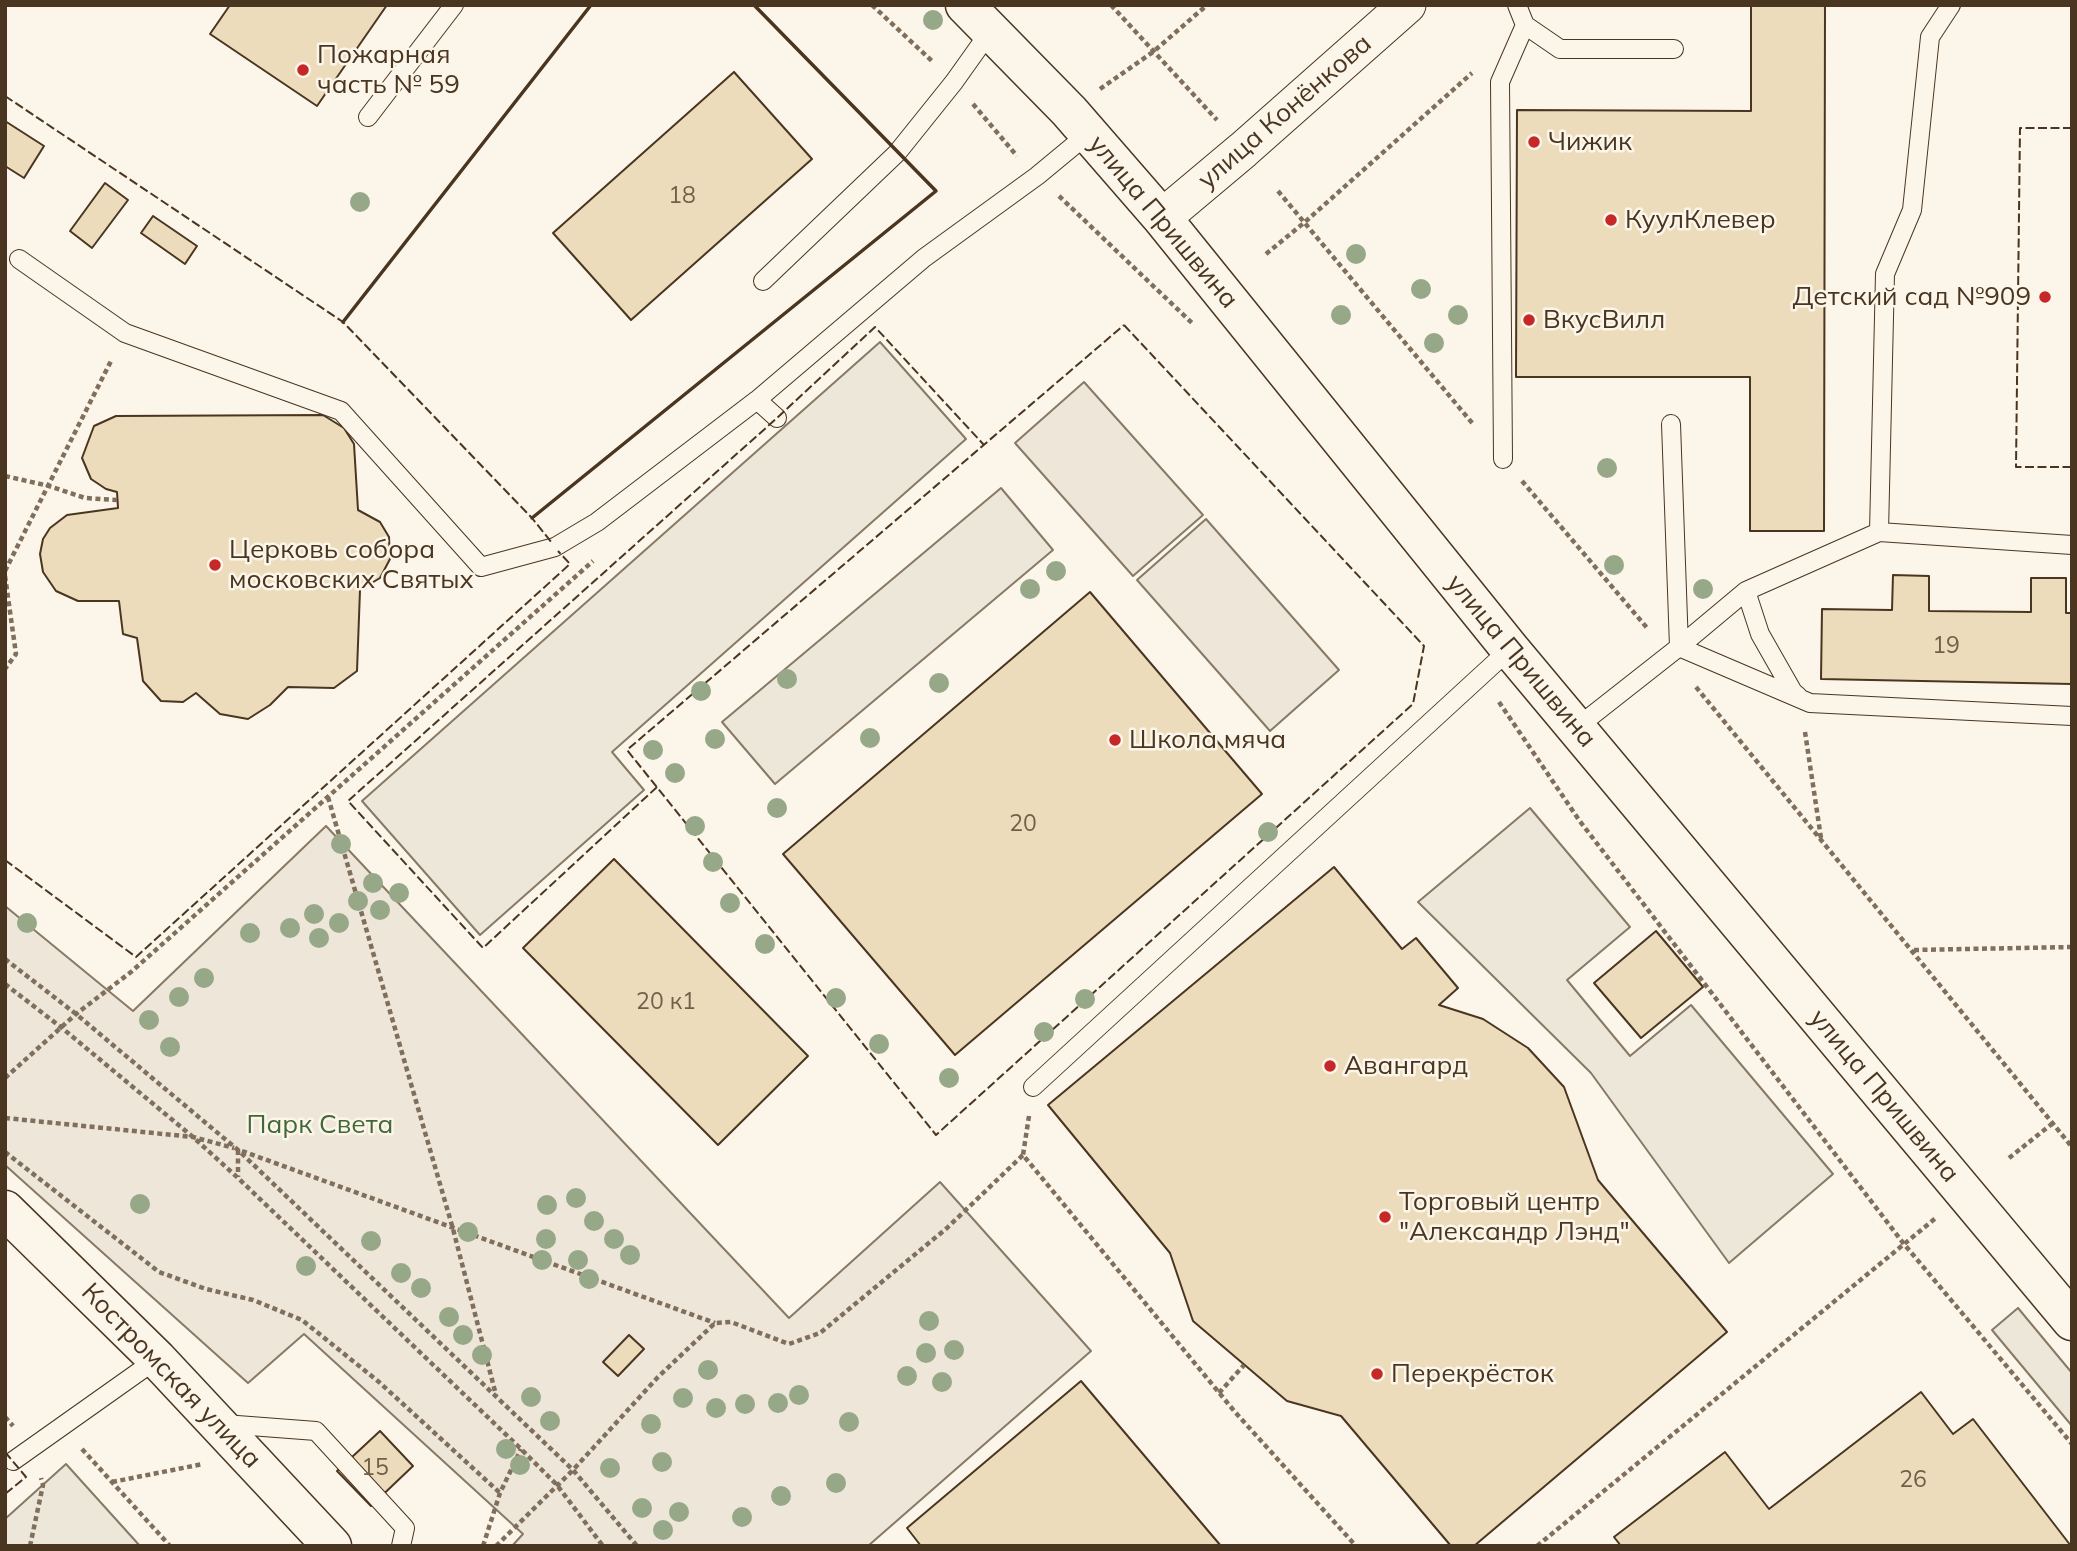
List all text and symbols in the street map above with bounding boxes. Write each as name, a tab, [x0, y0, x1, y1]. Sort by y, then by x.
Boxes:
street label: улица Конёнкова	[1192, 28, 1378, 196]
place label: Пожарная часть № 59	[317, 39, 460, 100]
marker: Пожарная часть № 59	[295, 62, 311, 78]
place label: Чижик	[1548, 126, 1632, 158]
street label: улица Пришвина	[1082, 129, 1244, 315]
marker: Чижик	[1526, 134, 1542, 150]
house number: 18	[668, 182, 696, 210]
place label: КуулКлевер	[1625, 204, 1776, 236]
marker: КуулКлевер	[1603, 212, 1619, 228]
place label: Детский сад №909	[1792, 281, 2031, 313]
marker: Детский сад №909	[2037, 289, 2053, 305]
place label: ВкусВилл	[1543, 304, 1665, 336]
marker: ВкусВилл	[1521, 312, 1537, 328]
place label: Церковь собора московских Святых	[229, 534, 474, 596]
marker: Церковь собора московских Святых	[207, 557, 223, 573]
street label: улица Пришвина	[1440, 568, 1602, 754]
house number: 19	[1932, 632, 1960, 660]
place label: Школа мяча	[1129, 724, 1286, 756]
marker: Школа мяча	[1107, 732, 1123, 748]
house number: 20	[1009, 810, 1037, 838]
house number: 20 к1	[636, 988, 696, 1016]
street label: улица Пришвина	[1803, 1003, 1965, 1189]
place label: Авангард	[1344, 1050, 1468, 1082]
marker: Авангард	[1322, 1058, 1338, 1074]
park label: Парк Света	[247, 1109, 393, 1141]
place label: Торговый центр "Александр Лэнд"	[1399, 1186, 1630, 1248]
marker: Торговый центр "Александр Лэнд"	[1377, 1209, 1393, 1225]
street label: Костромская улица	[75, 1277, 267, 1475]
place label: Перекрёсток	[1391, 1358, 1554, 1390]
marker: Перекрёсток	[1369, 1366, 1385, 1382]
house number: 15	[361, 1454, 389, 1482]
house number: 26	[1899, 1466, 1927, 1494]

